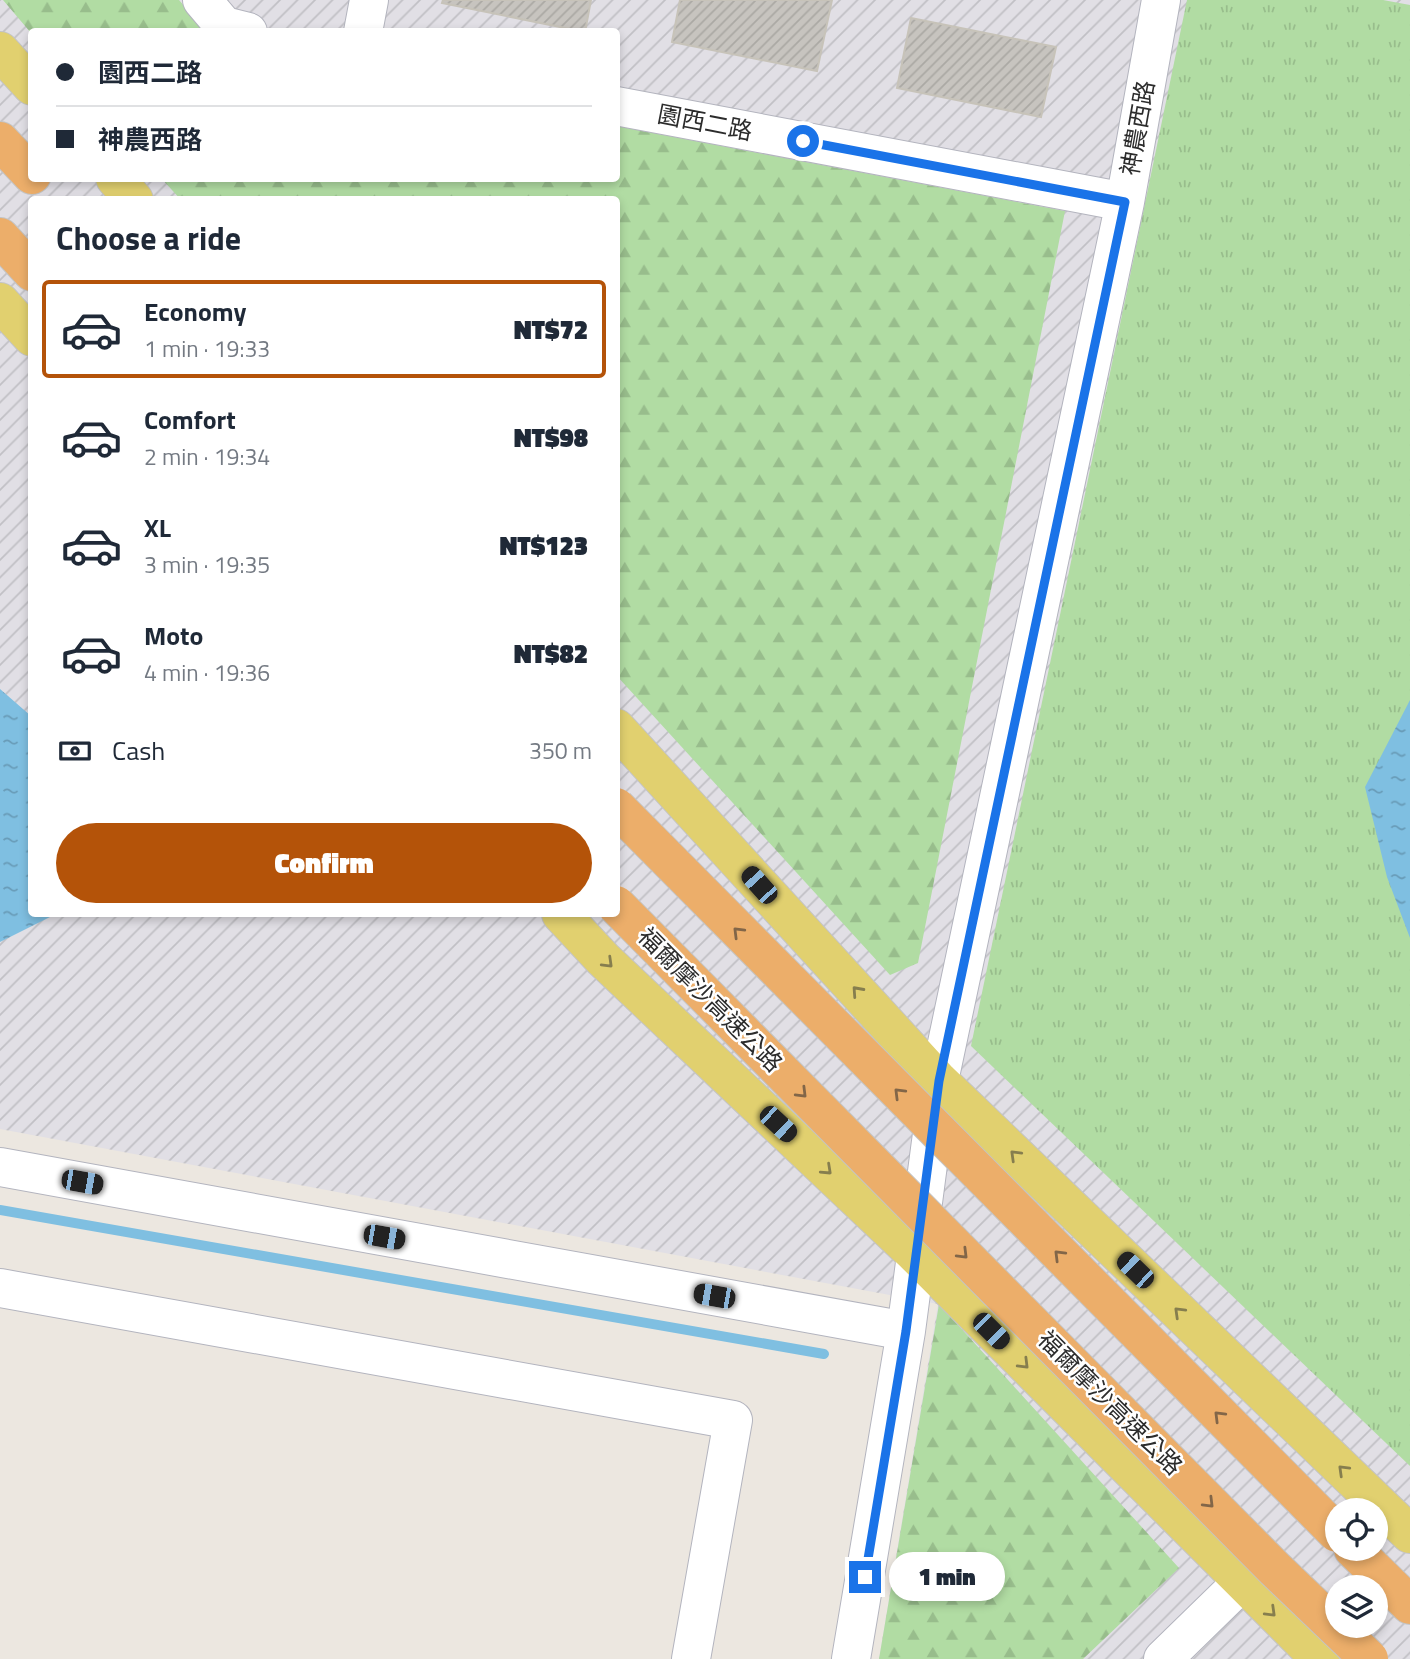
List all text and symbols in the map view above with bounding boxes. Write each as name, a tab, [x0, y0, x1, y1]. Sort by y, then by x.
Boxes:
text: 園西二路	[98, 53, 202, 92]
street label: 神農西路	[1111, 77, 1163, 178]
street label: 園西二路	[655, 95, 756, 149]
text: 神農西路	[98, 120, 202, 159]
route start	[787, 125, 819, 157]
text: Choose a ride	[56, 214, 241, 262]
text: Economy	[144, 292, 246, 331]
icon: car	[60, 298, 123, 361]
text: NT$72	[514, 310, 588, 349]
text: 1 min · 19:33	[144, 331, 270, 366]
text: Comfort	[144, 400, 236, 439]
icon: car	[60, 406, 123, 469]
text: NT$98	[514, 418, 588, 457]
text: 2 min · 19:34	[144, 439, 270, 474]
text: XL	[144, 508, 171, 547]
icon: car	[60, 514, 123, 577]
text: NT$123	[499, 526, 588, 565]
text: 3 min · 19:35	[144, 547, 270, 582]
text: Moto	[144, 616, 203, 655]
icon: car	[60, 622, 123, 685]
text: NT$82	[514, 634, 588, 673]
text: 4 min · 19:36	[144, 655, 270, 690]
text: Cash	[112, 731, 165, 770]
icon: cash	[56, 732, 94, 770]
text: 350 m	[529, 733, 592, 768]
button: Confirm	[56, 823, 592, 903]
car	[738, 862, 781, 908]
street label: 福爾摩沙高速公路	[630, 919, 791, 1080]
one-way arrow	[734, 927, 747, 940]
one-way arrow	[600, 955, 613, 968]
one-way arrow	[852, 986, 865, 999]
one-way arrow	[794, 1085, 807, 1098]
one-way arrow	[894, 1089, 907, 1102]
car	[756, 1102, 801, 1146]
one-way arrow	[1010, 1150, 1023, 1163]
one-way arrow	[819, 1162, 832, 1174]
car	[60, 1168, 105, 1196]
car	[362, 1223, 407, 1251]
one-way arrow	[954, 1246, 967, 1259]
car	[1113, 1248, 1158, 1292]
one-way arrow	[1054, 1250, 1067, 1263]
car	[692, 1282, 737, 1310]
one-way arrow	[1174, 1308, 1187, 1321]
car	[969, 1309, 1014, 1353]
street label: 福爾摩沙高速公路	[1030, 1322, 1191, 1483]
one-way arrow	[1016, 1355, 1029, 1368]
one-way arrow	[1215, 1411, 1228, 1424]
one-way arrow	[1338, 1465, 1351, 1478]
one-way arrow	[1201, 1494, 1214, 1507]
map controls	[1325, 1498, 1388, 1638]
button: locate	[1325, 1498, 1388, 1561]
callout: 1 min	[890, 1552, 1005, 1602]
text: 1 min	[918, 1559, 976, 1594]
route end	[849, 1561, 881, 1593]
button: layers	[1325, 1575, 1388, 1638]
one-way arrow	[1263, 1603, 1276, 1616]

